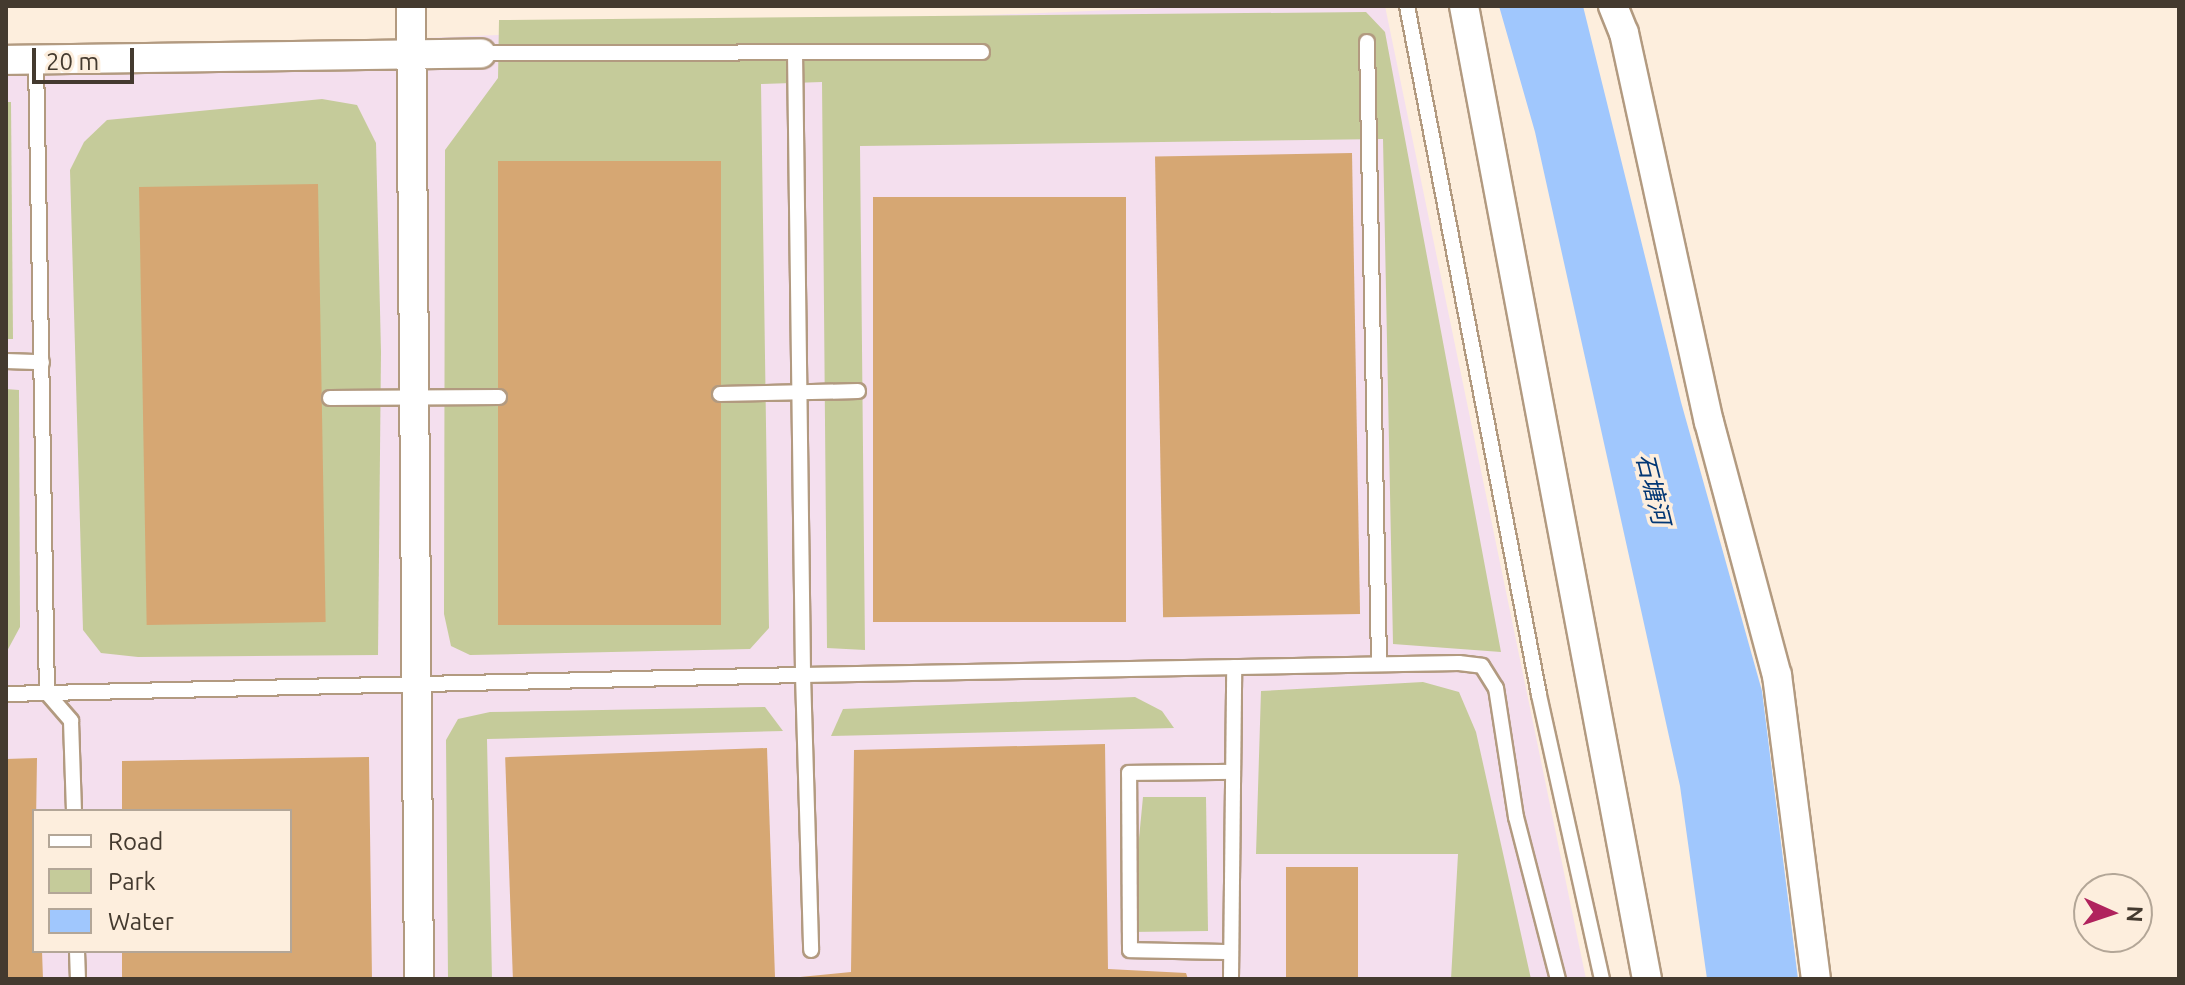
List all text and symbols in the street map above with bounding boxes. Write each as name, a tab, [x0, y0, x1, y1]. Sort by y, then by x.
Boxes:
scale bar	[36, 32, 138, 82]
text: 20 m	[46, 48, 99, 75]
water label: 石塘河	[1630, 451, 1676, 527]
legend	[32, 809, 292, 953]
text: Road	[108, 828, 163, 855]
text: Park	[108, 868, 156, 895]
north arrow	[2073, 873, 2153, 953]
text: N	[2123, 905, 2148, 923]
text: Water	[108, 908, 174, 935]

